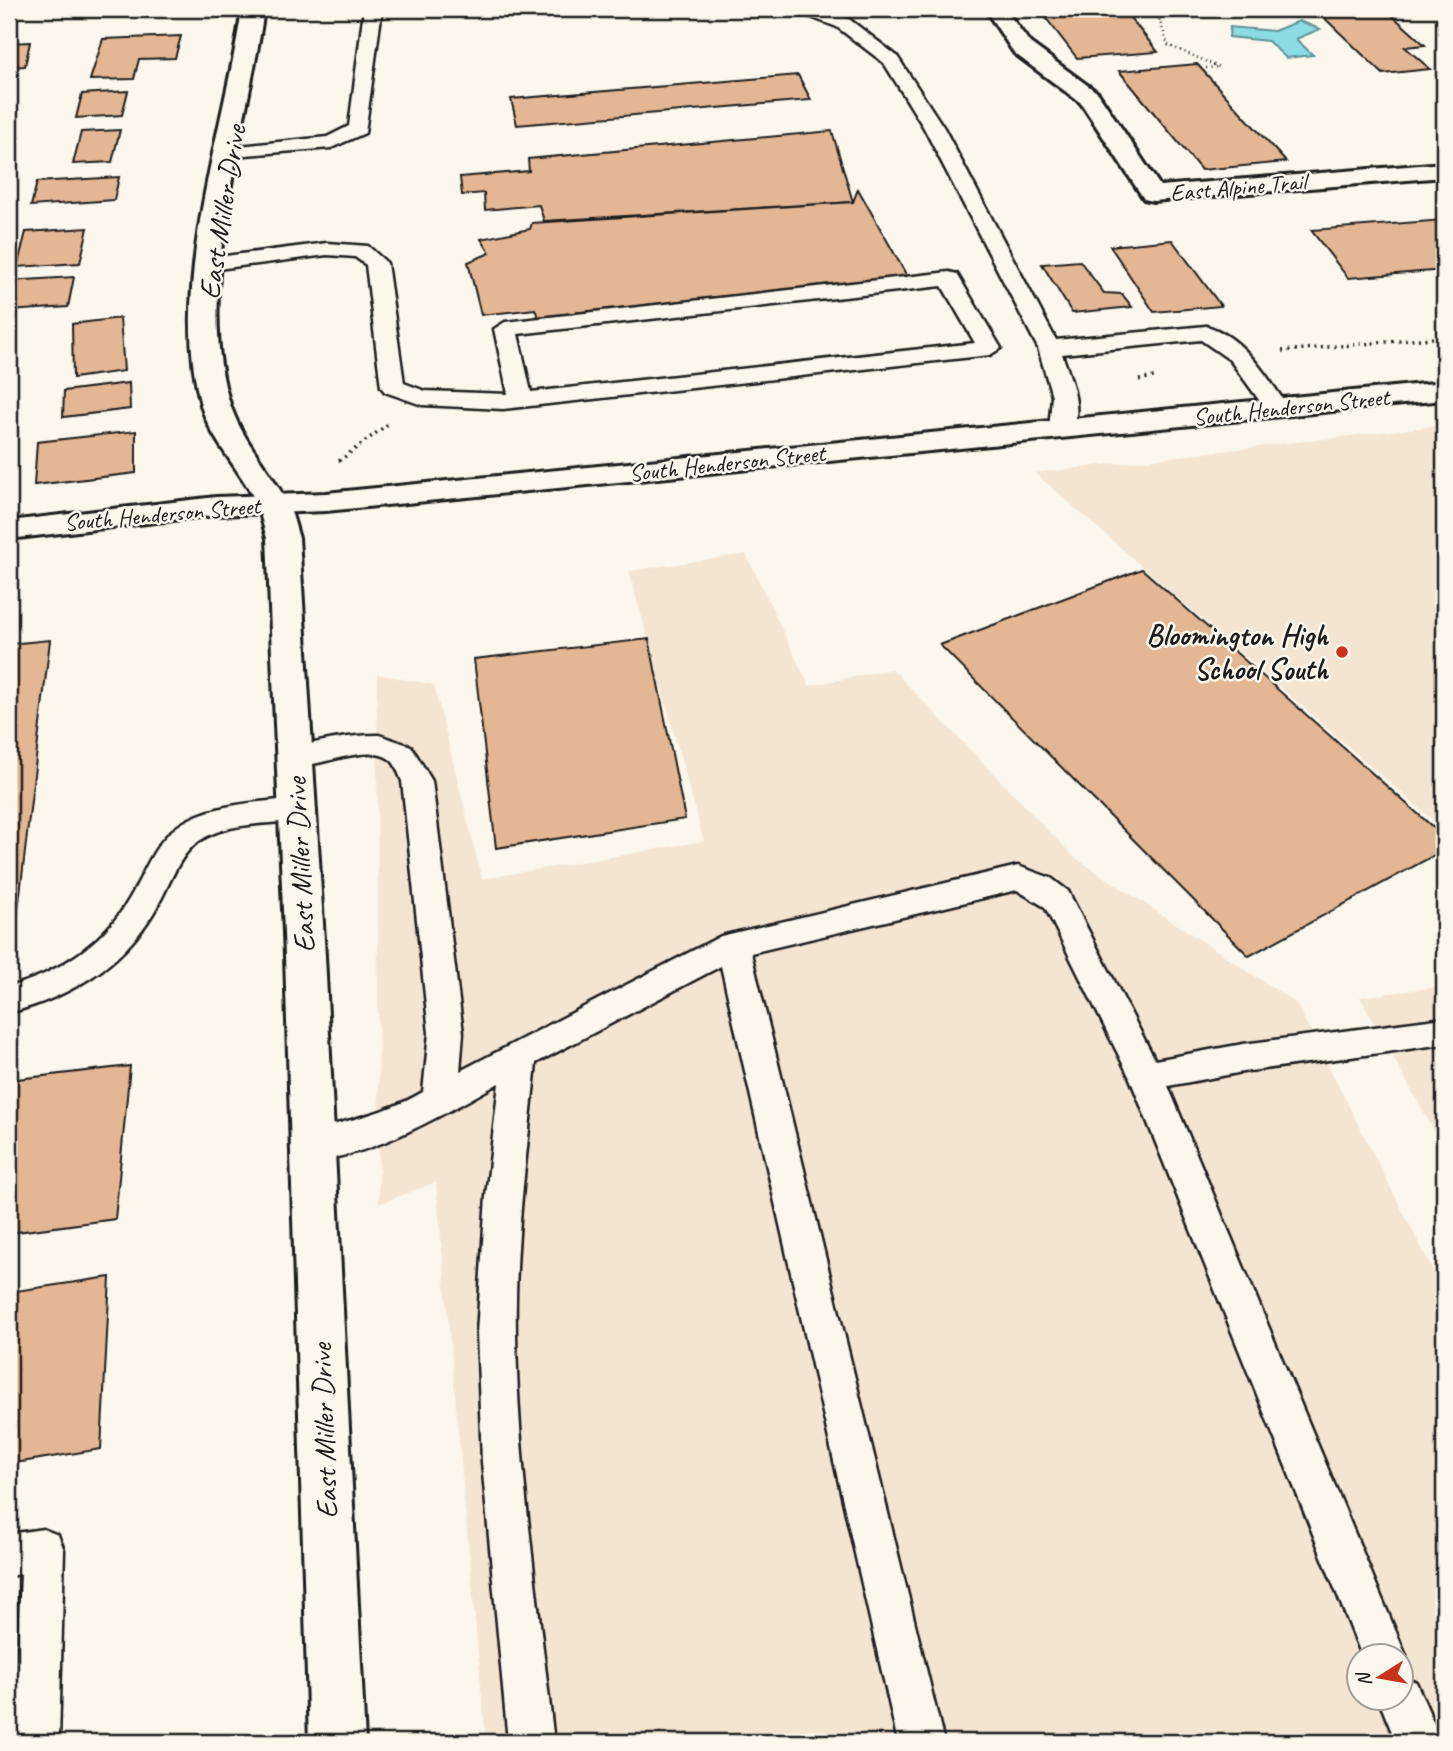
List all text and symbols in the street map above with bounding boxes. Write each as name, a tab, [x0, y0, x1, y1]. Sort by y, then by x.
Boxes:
street label: East Miller Drive	[190, 120, 255, 302]
street label: East Alpine Trail	[1169, 166, 1311, 208]
street label: South Henderson Street	[1192, 382, 1392, 432]
street label: South Henderson Street	[628, 438, 828, 488]
street label: South Henderson Street	[63, 490, 263, 538]
place label: Bloomington High School South	[1146, 616, 1329, 688]
marker: Bloomington High School South	[1334, 644, 1350, 660]
street label: East Miller Drive	[276, 774, 324, 954]
street label: East Miller Drive	[302, 1341, 346, 1519]
north arrow	[1344, 1642, 1414, 1712]
text: N	[1351, 1669, 1377, 1688]

